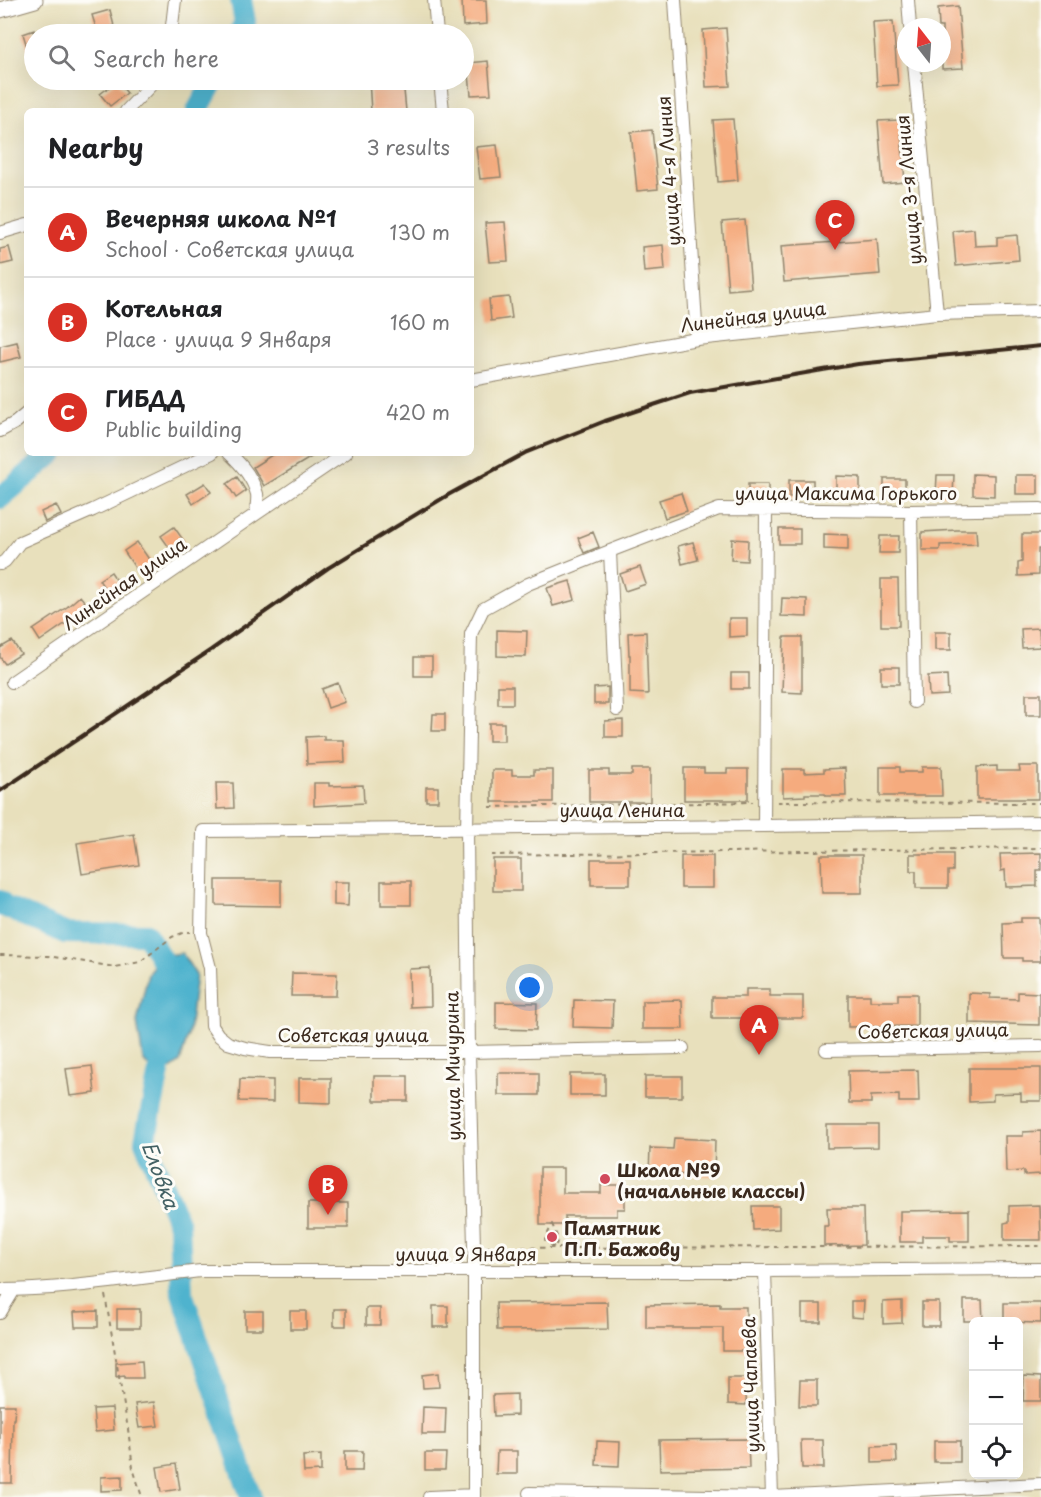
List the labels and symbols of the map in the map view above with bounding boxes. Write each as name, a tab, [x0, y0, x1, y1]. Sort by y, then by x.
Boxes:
north arrow	[897, 18, 951, 72]
street label: улица 4-я Линия	[649, 95, 687, 247]
street label: улица 3-я Линия	[888, 114, 928, 266]
pin: C	[816, 200, 854, 250]
street label: Линейная улица	[679, 294, 828, 338]
street label: улица Максима Горького	[735, 479, 957, 506]
street label: Линейная улица	[56, 530, 192, 636]
street label: улица Ленина	[560, 796, 685, 823]
your location	[515, 973, 544, 1002]
street label: улица Мичурина	[437, 990, 467, 1141]
pin: A	[740, 1006, 778, 1055]
street label: Советская улица	[857, 1015, 1009, 1045]
street label: Советская улица	[277, 1021, 429, 1048]
water label: Еловка	[135, 1137, 187, 1213]
place label: Школа №9 (начальные классы)	[617, 1156, 806, 1204]
pin: B	[308, 1166, 348, 1215]
marker: Школа №9 (начальные классы)	[598, 1172, 612, 1186]
place label: Памятник П.П. Бажову	[564, 1214, 680, 1262]
marker: Памятник П.П. Бажову	[545, 1230, 559, 1244]
street label: улица 9 Января	[395, 1240, 537, 1267]
street label: улица Чапаева	[734, 1316, 766, 1453]

